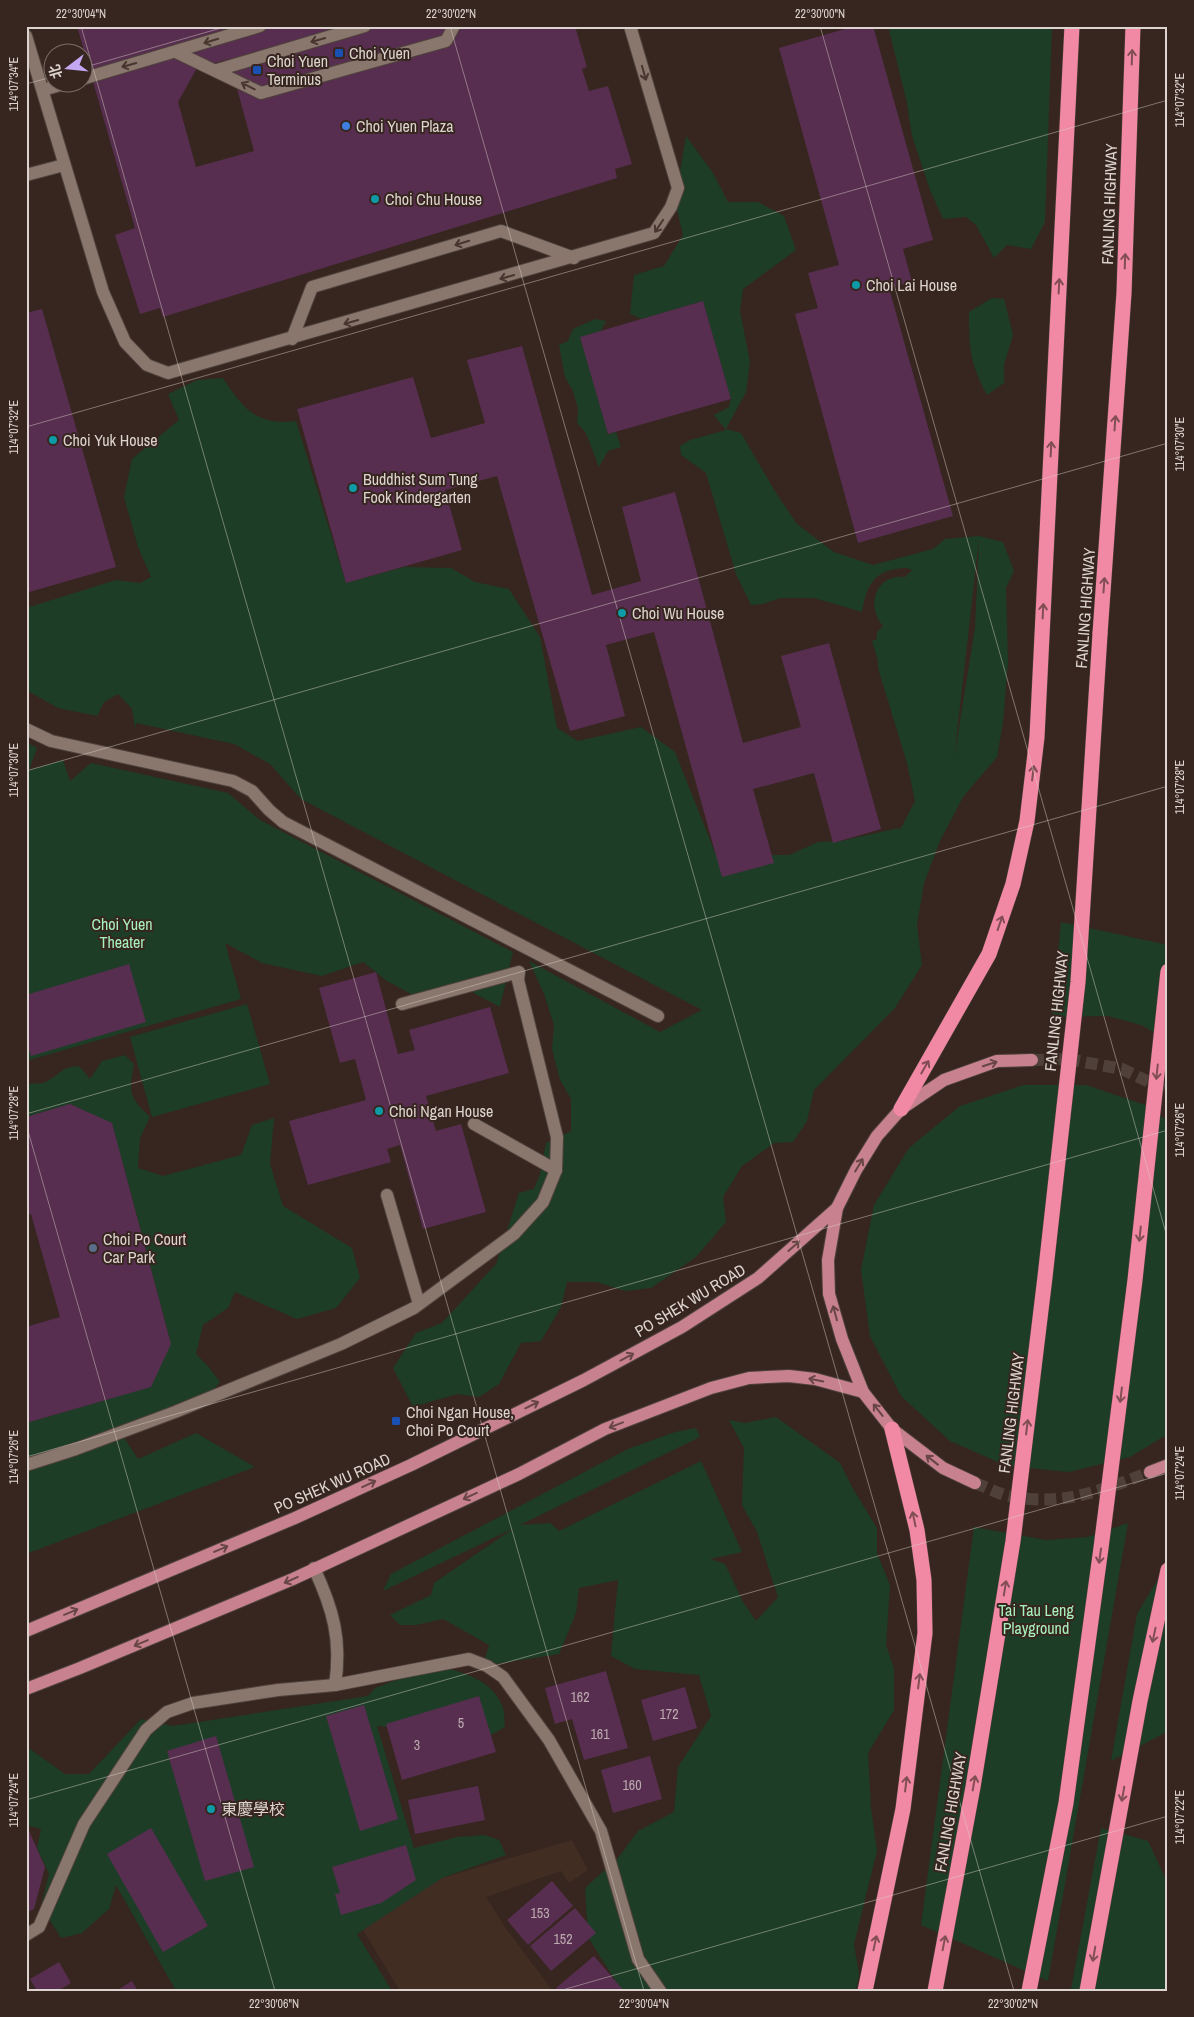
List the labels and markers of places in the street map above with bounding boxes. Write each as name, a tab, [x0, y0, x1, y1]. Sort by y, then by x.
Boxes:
place label: Choi Yuen	[349, 42, 410, 64]
marker: Choi Yuen	[333, 47, 345, 59]
place label: Choi Yuen Terminus	[267, 50, 328, 90]
marker: Choi Yuen Terminus	[251, 64, 263, 76]
place label: Choi Yuen Plaza	[356, 115, 454, 137]
marker: Choi Yuen Plaza	[340, 120, 352, 132]
place label: Choi Chu House	[385, 188, 482, 210]
marker: Choi Chu House	[369, 193, 381, 205]
place label: Choi Lai House	[866, 274, 957, 296]
marker: Choi Lai House	[850, 279, 862, 291]
place label: Choi Yuk House	[63, 429, 158, 451]
marker: Choi Yuk House	[47, 434, 59, 446]
place label: Buddhist Sum Tung Fook Kindergarten	[363, 468, 478, 508]
marker: Buddhist Sum Tung Fook Kindergarten	[347, 482, 359, 494]
place label: Choi Wu House	[632, 602, 724, 624]
marker: Choi Wu House	[616, 607, 628, 619]
place label: Choi Ngan House	[389, 1100, 493, 1122]
marker: Choi Ngan House	[373, 1105, 385, 1117]
place label: Choi Po Court Car Park	[103, 1228, 186, 1268]
marker: Choi Po Court Car Park	[87, 1242, 99, 1254]
place label: Choi Ngan House, Choi Po Court	[406, 1401, 514, 1441]
marker: Choi Ngan House, Choi Po Court	[390, 1415, 402, 1427]
place label: 東慶學校	[221, 1798, 285, 1820]
marker: 東慶學校	[205, 1803, 217, 1815]

